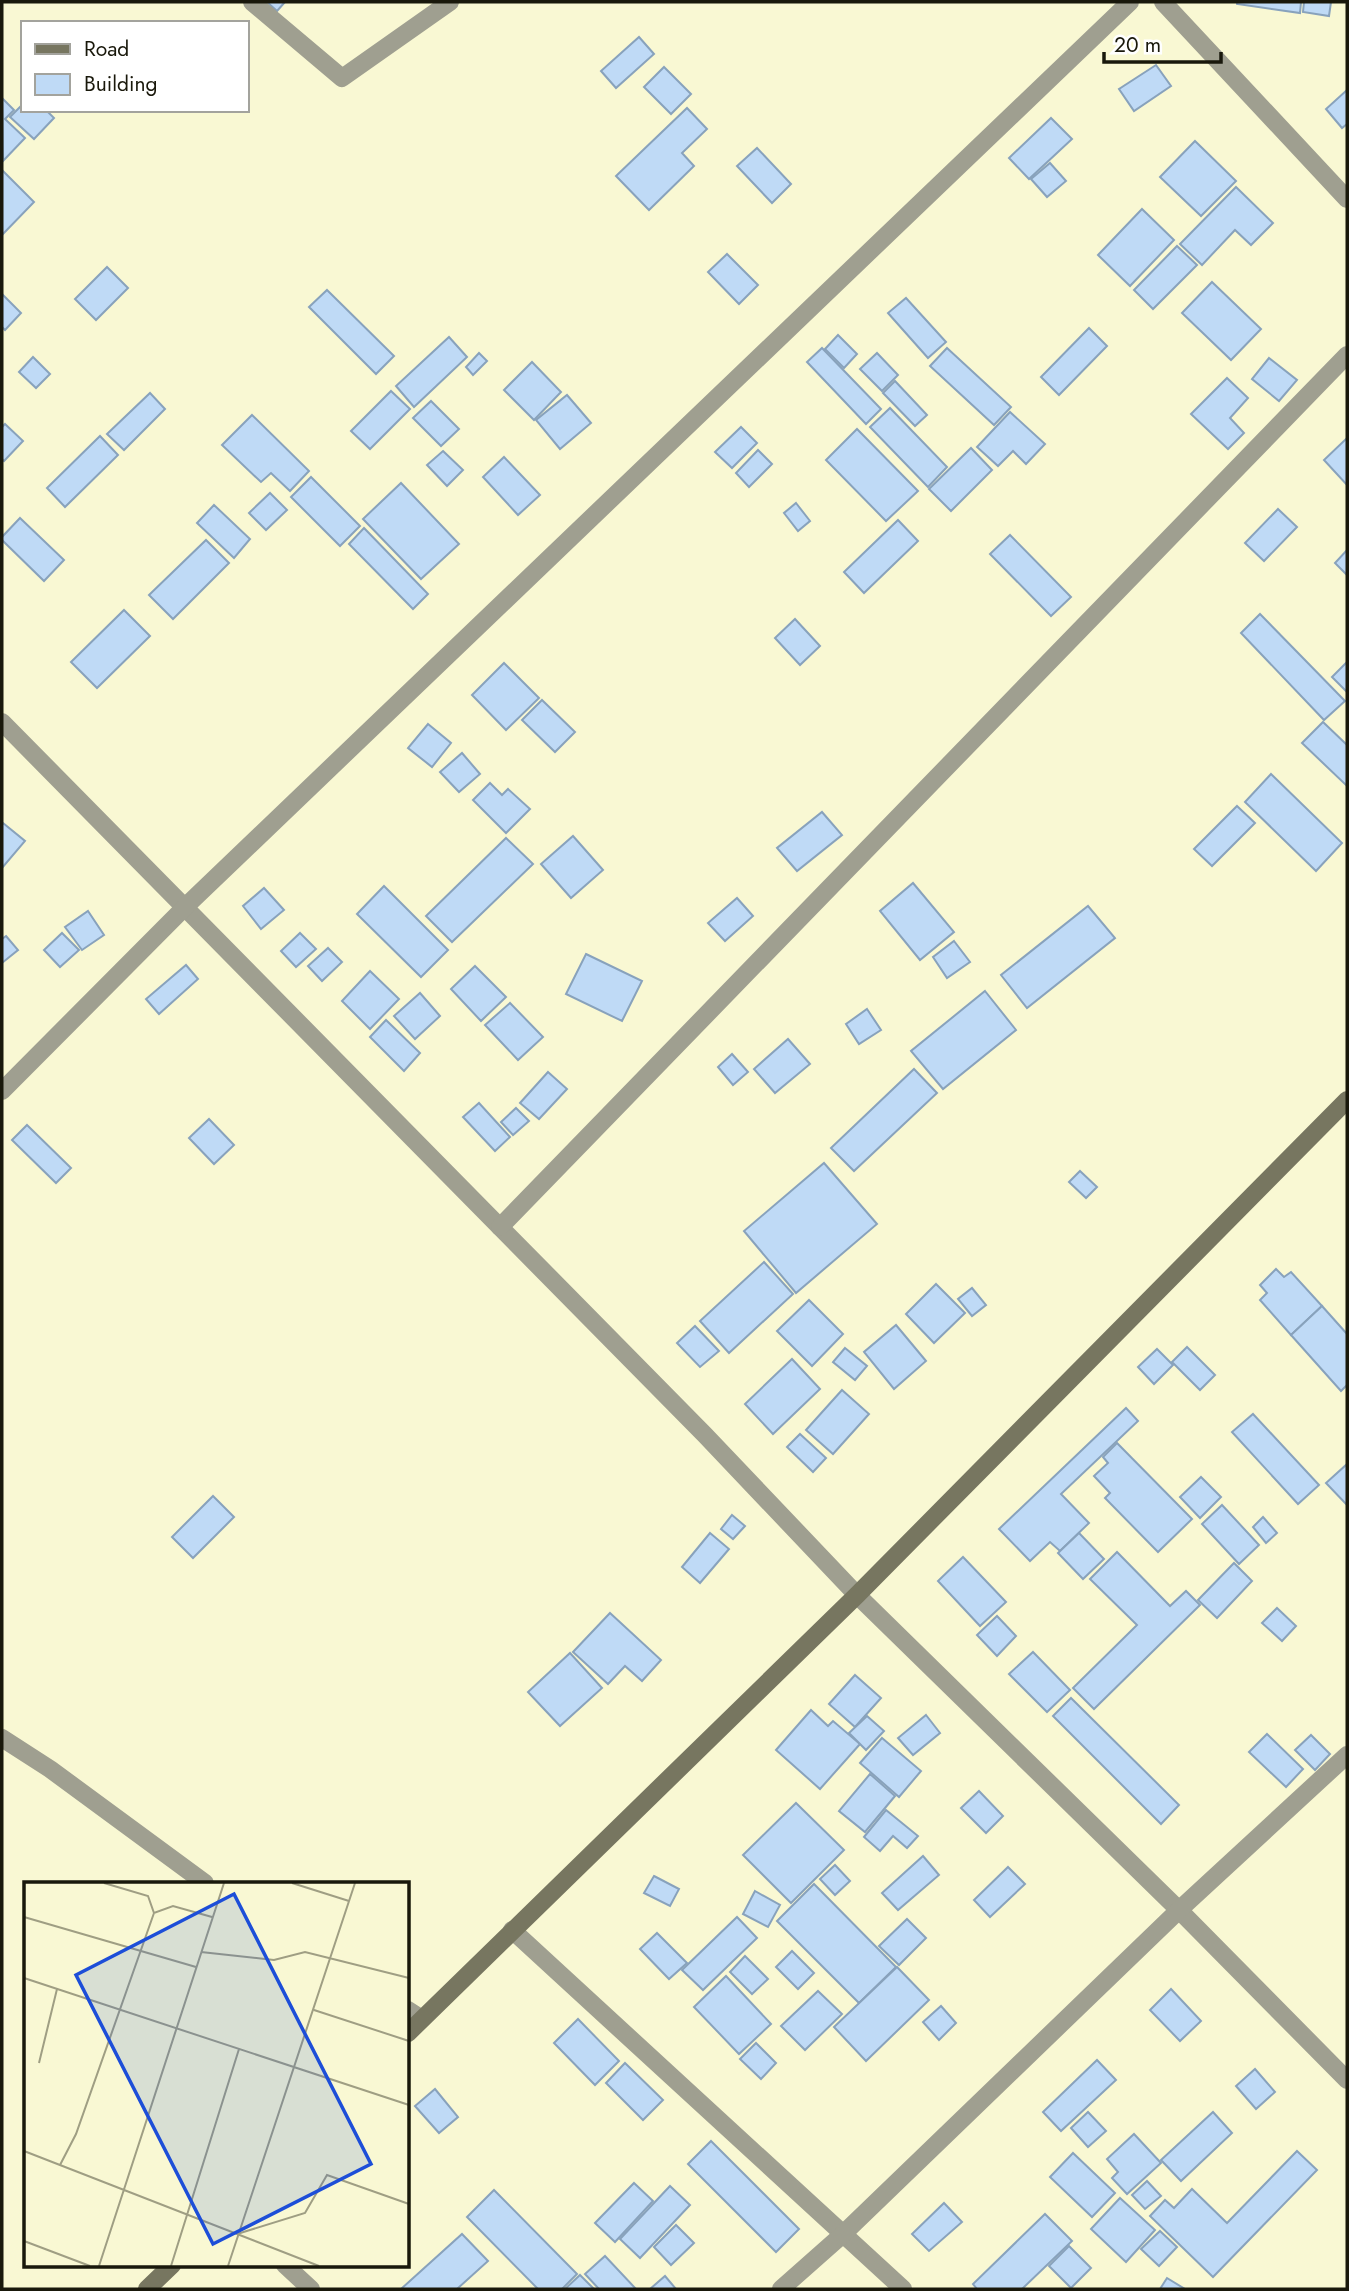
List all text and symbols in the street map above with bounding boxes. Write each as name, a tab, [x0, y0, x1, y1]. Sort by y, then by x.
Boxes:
legend	[21, 21, 248, 112]
scale bar	[1104, 21, 1221, 65]
text: 20 m	[1114, 30, 1161, 60]
text: Road	[84, 34, 129, 64]
text: Building	[84, 69, 157, 99]
inset map	[24, 1882, 410, 2266]

